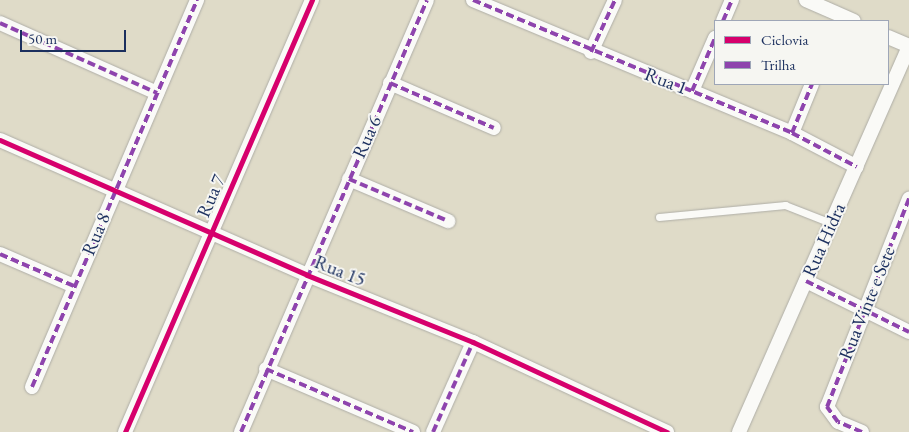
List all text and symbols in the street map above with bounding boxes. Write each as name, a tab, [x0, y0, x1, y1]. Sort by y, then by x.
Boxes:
scale bar	[22, 20, 129, 52]
legend	[714, 20, 889, 85]
text: 50 m	[28, 29, 57, 48]
text: Ciclovia	[761, 30, 808, 49]
text: Trilha	[761, 55, 796, 74]
street label: Rua 1	[641, 62, 691, 100]
street label: Rua 6	[348, 112, 386, 162]
street label: Rua 7	[192, 171, 230, 221]
street label: Rua Hidra	[798, 199, 850, 281]
street label: Rua 8	[77, 209, 115, 259]
street label: Rua Vinte e Sete	[834, 243, 900, 363]
street label: Rua 15	[311, 250, 369, 292]

